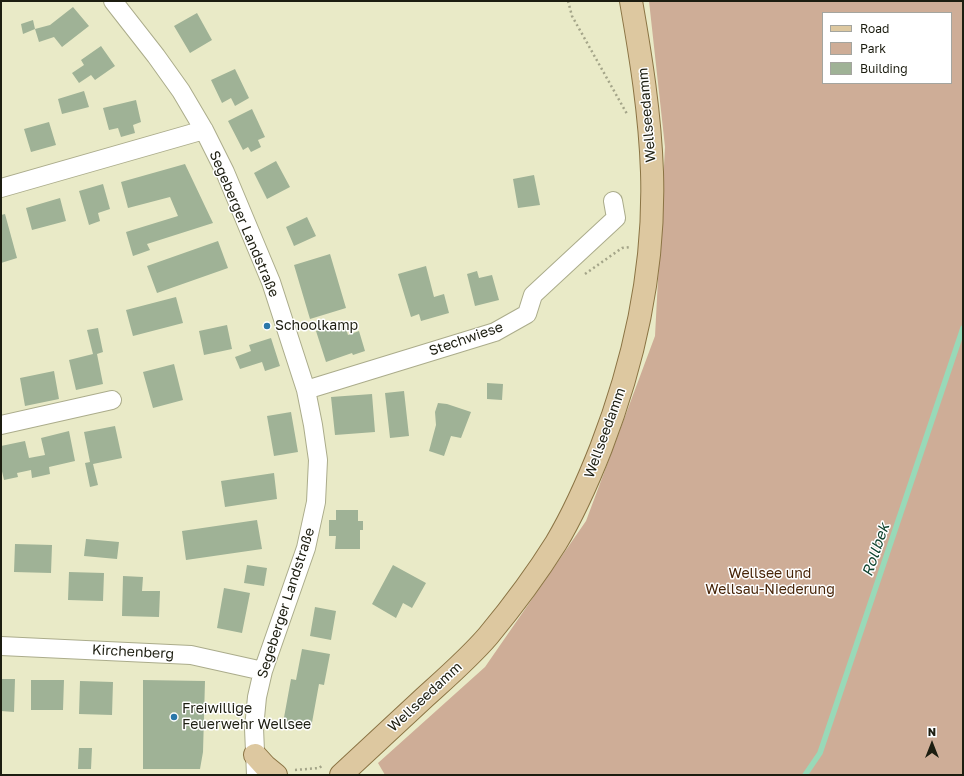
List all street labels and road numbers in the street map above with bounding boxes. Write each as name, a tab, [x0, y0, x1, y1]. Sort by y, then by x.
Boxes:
street label: Wellseedamm	[634, 67, 660, 163]
street label: Segeberger Landstraße	[206, 148, 282, 300]
street label: Stechwiese	[427, 318, 505, 360]
street label: Wellseedamm	[581, 386, 629, 480]
street label: Segeberger Landstraße	[254, 526, 318, 680]
street label: Kirchenberg	[91, 641, 175, 663]
street label: Wellseedamm	[385, 658, 465, 736]

